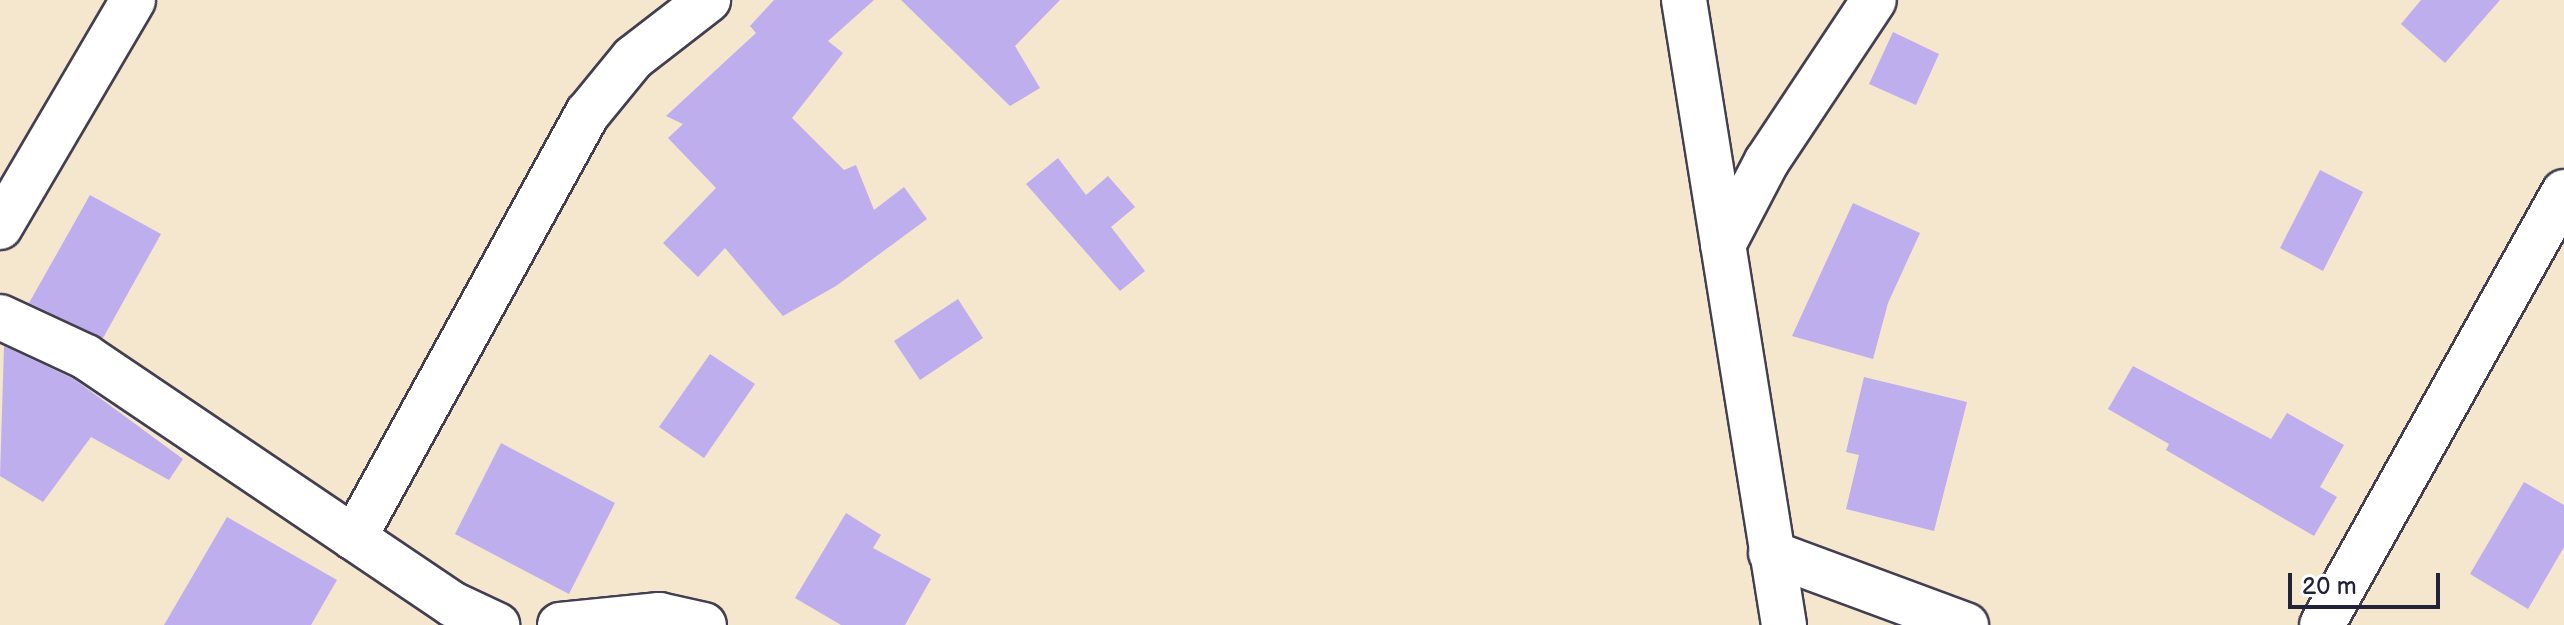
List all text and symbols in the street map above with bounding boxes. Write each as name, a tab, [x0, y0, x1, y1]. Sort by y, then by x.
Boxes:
scale bar	[2292, 557, 2444, 607]
text: 20 m	[2302, 572, 2357, 601]

